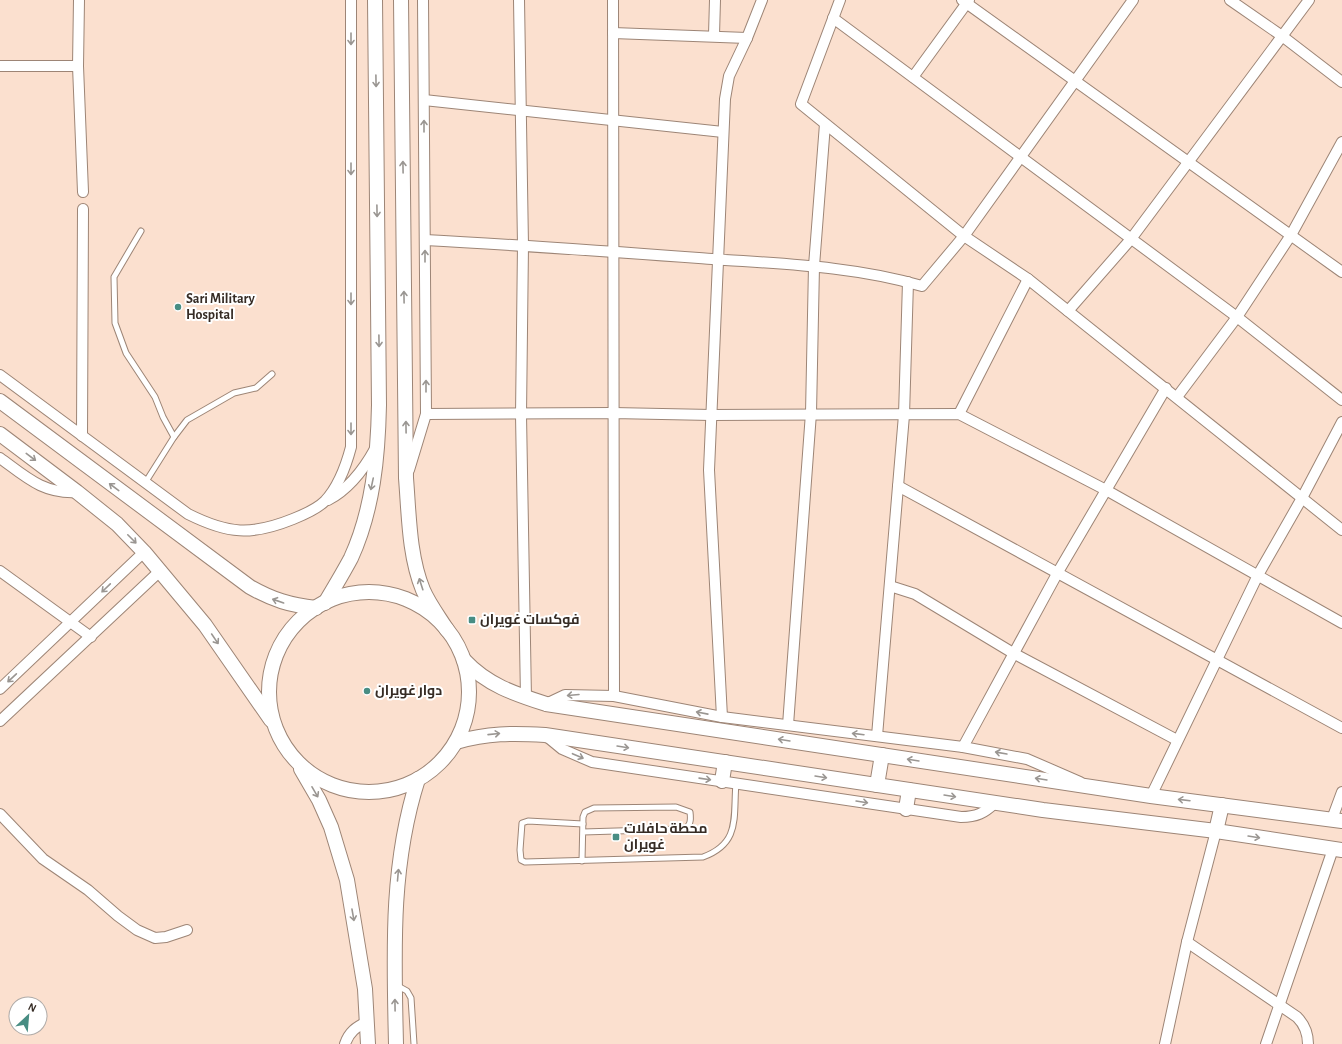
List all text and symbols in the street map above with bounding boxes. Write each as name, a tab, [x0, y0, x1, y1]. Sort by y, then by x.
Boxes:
one-way arrow	[347, 32, 355, 45]
one-way arrow	[372, 74, 379, 87]
one-way arrow	[420, 120, 428, 133]
one-way arrow	[399, 161, 407, 174]
one-way arrow	[347, 162, 355, 175]
one-way arrow	[373, 204, 381, 217]
one-way arrow	[421, 250, 429, 263]
one-way arrow	[400, 291, 408, 304]
place label: Sari Military Hospital	[186, 292, 256, 322]
one-way arrow	[347, 292, 355, 305]
marker: Sari Military Hospital	[173, 302, 183, 312]
one-way arrow	[375, 334, 383, 347]
one-way arrow	[422, 380, 430, 393]
one-way arrow	[402, 421, 410, 434]
one-way arrow	[347, 422, 355, 435]
one-way arrow	[26, 453, 37, 461]
one-way arrow	[367, 478, 375, 491]
one-way arrow	[109, 482, 120, 491]
one-way arrow	[127, 534, 137, 544]
one-way arrow	[417, 578, 425, 590]
one-way arrow	[101, 584, 111, 593]
one-way arrow	[271, 597, 284, 604]
place label: فوكسات غويران	[480, 613, 580, 628]
marker: فوكسات غويران	[467, 615, 477, 625]
one-way arrow	[211, 633, 219, 644]
one-way arrow	[7, 673, 17, 683]
place label: دوار غويران	[375, 684, 442, 699]
marker: دوار غويران	[362, 686, 372, 696]
one-way arrow	[567, 691, 580, 698]
one-way arrow	[695, 708, 708, 716]
one-way arrow	[487, 730, 500, 737]
one-way arrow	[852, 730, 865, 738]
one-way arrow	[778, 736, 791, 744]
one-way arrow	[616, 743, 629, 751]
one-way arrow	[995, 749, 1008, 757]
one-way arrow	[571, 753, 583, 760]
one-way arrow	[907, 756, 920, 764]
one-way arrow	[814, 773, 827, 781]
one-way arrow	[698, 775, 711, 783]
one-way arrow	[1035, 775, 1048, 783]
one-way arrow	[311, 786, 319, 798]
one-way arrow	[943, 792, 956, 800]
one-way arrow	[1178, 796, 1191, 804]
one-way arrow	[855, 798, 868, 806]
place label: محطة حافلات غويران	[624, 822, 707, 853]
marker: محطة حافلات غويران	[611, 832, 621, 842]
one-way arrow	[1247, 833, 1260, 841]
one-way arrow	[394, 869, 401, 882]
one-way arrow	[349, 908, 357, 921]
north arrow	[8, 996, 48, 1036]
one-way arrow	[391, 999, 399, 1012]
text: N	[26, 1001, 38, 1014]

